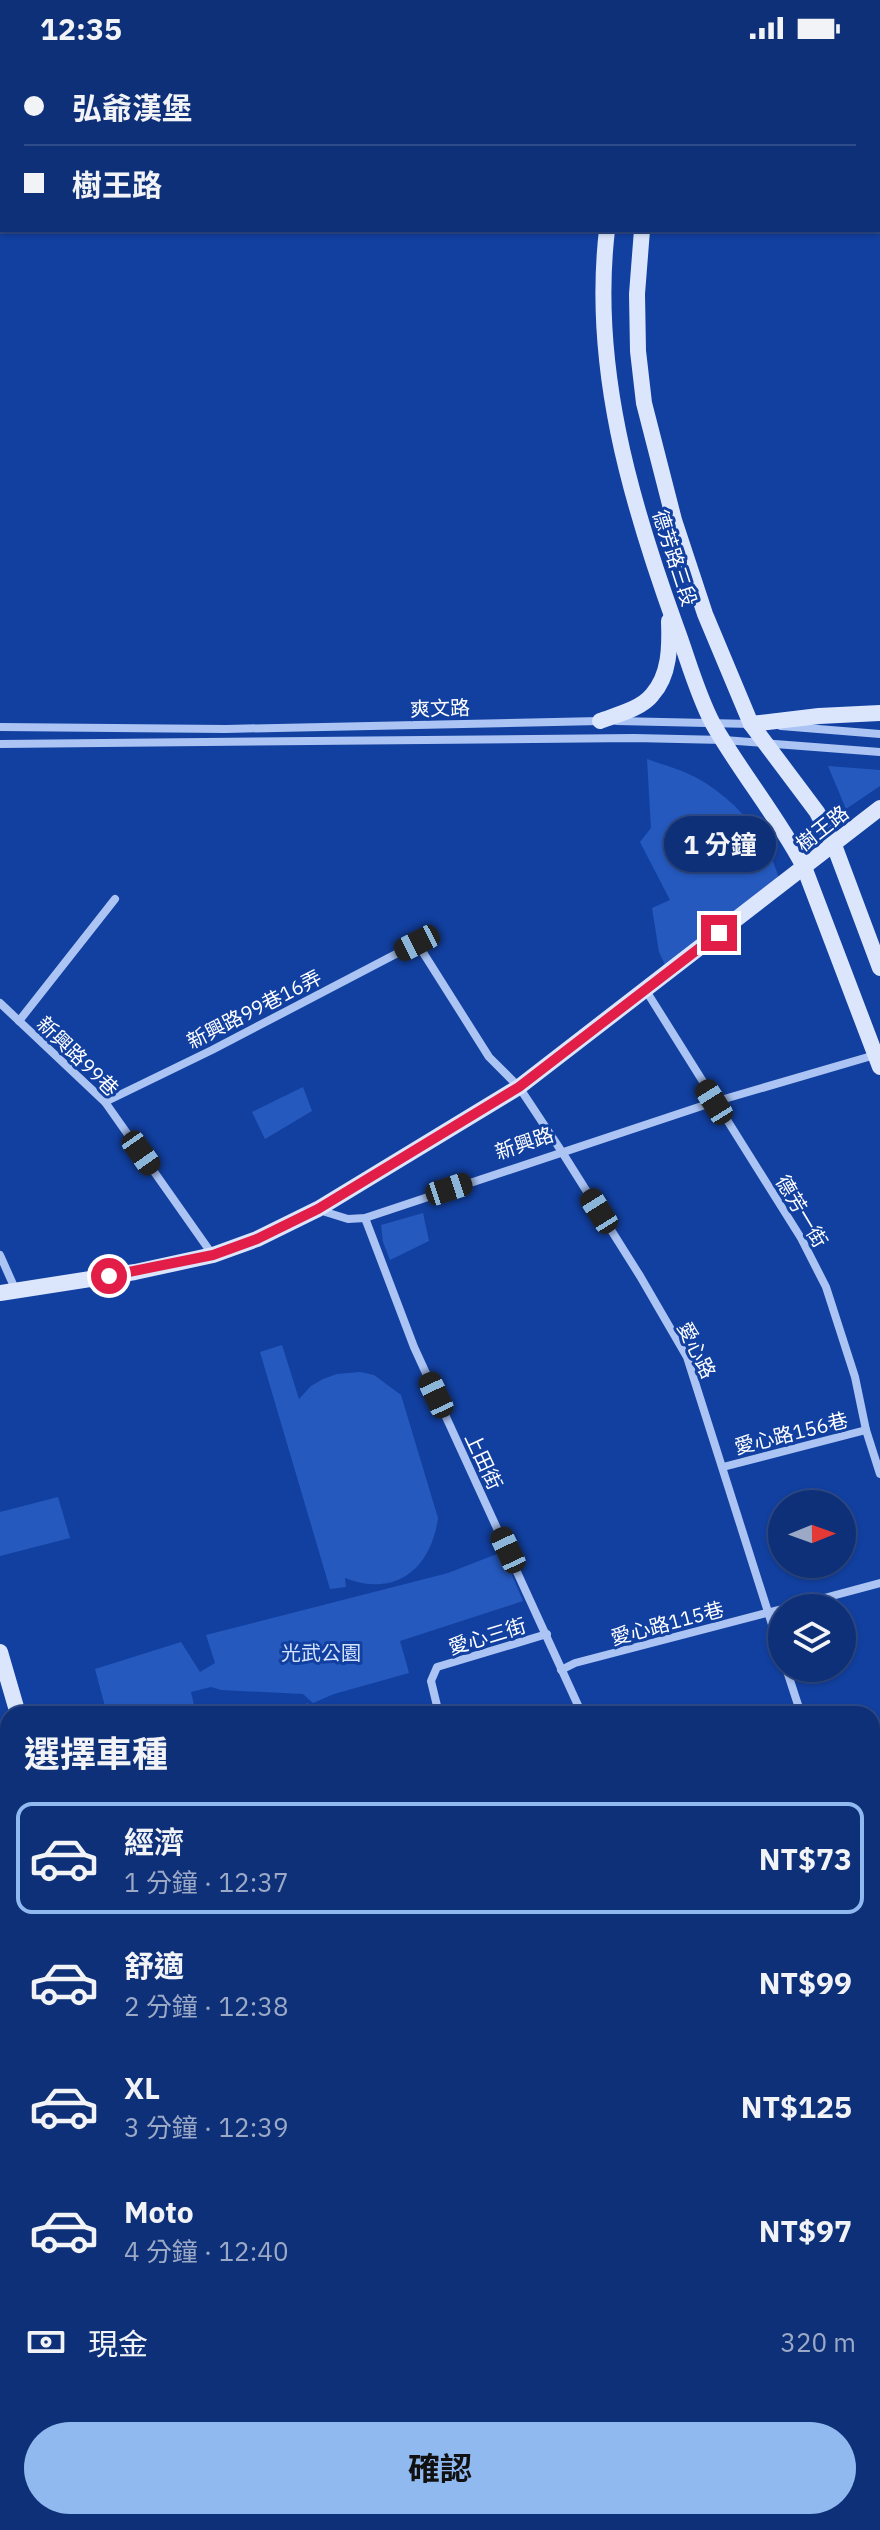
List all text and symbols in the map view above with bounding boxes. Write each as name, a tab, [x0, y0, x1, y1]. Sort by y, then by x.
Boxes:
text: 12:35	[40, 9, 122, 48]
text: 弘爺漢堡	[72, 88, 192, 127]
text: 樹王路	[72, 165, 162, 204]
street label: 德芳路三段	[647, 506, 703, 610]
street label: 爽文路	[410, 693, 470, 723]
street label: 樹王路	[790, 799, 854, 857]
callout: 1 分鐘	[663, 817, 775, 873]
text: 1 分鐘	[683, 827, 757, 861]
route end	[701, 915, 737, 951]
car	[390, 921, 444, 965]
street label: 新興路99巷16弄	[182, 963, 326, 1055]
street label: 新興路99巷	[31, 1010, 125, 1102]
car	[691, 1075, 737, 1129]
street label: 新興路	[491, 1120, 557, 1166]
car	[117, 1126, 165, 1180]
car	[422, 1170, 476, 1208]
street label: 德芳一街	[770, 1170, 834, 1252]
car	[576, 1184, 622, 1238]
route start	[91, 1258, 127, 1294]
street label: 愛心路	[672, 1317, 722, 1383]
car	[415, 1368, 457, 1422]
street label: 愛心路156巷	[731, 1406, 851, 1460]
street label: 上田街	[459, 1428, 509, 1494]
north arrow	[768, 1490, 856, 1578]
map controls	[768, 1490, 856, 1682]
car	[487, 1523, 529, 1577]
button: layers	[768, 1594, 856, 1682]
street label: 愛心路115巷	[607, 1595, 727, 1651]
street label: 愛心三街	[445, 1611, 529, 1661]
park label: 光武公園	[281, 1639, 361, 1666]
text: 選擇車種	[24, 1730, 168, 1777]
icon: car	[28, 1822, 100, 1894]
text: 經濟	[124, 1822, 184, 1861]
text: NT$73	[759, 1839, 852, 1878]
text: 1 分鐘 · 12:37	[124, 1865, 288, 1899]
icon: car	[28, 1946, 100, 2018]
text: 舒適	[124, 1946, 184, 1985]
text: NT$99	[759, 1963, 852, 2002]
text: 2 分鐘 · 12:38	[124, 1989, 288, 2023]
text: XL	[124, 2068, 160, 2107]
icon: car	[28, 2070, 100, 2142]
text: NT$125	[741, 2087, 852, 2126]
text: 3 分鐘 · 12:39	[124, 2110, 288, 2144]
text: Moto	[124, 2192, 194, 2231]
icon: car	[28, 2194, 100, 2266]
text: NT$97	[759, 2211, 852, 2250]
text: 4 分鐘 · 12:40	[124, 2234, 288, 2268]
icon: cash	[24, 2320, 68, 2364]
text: 現金	[88, 2324, 148, 2363]
text: 320 m	[780, 2325, 856, 2359]
button: 確認	[24, 2422, 856, 2514]

